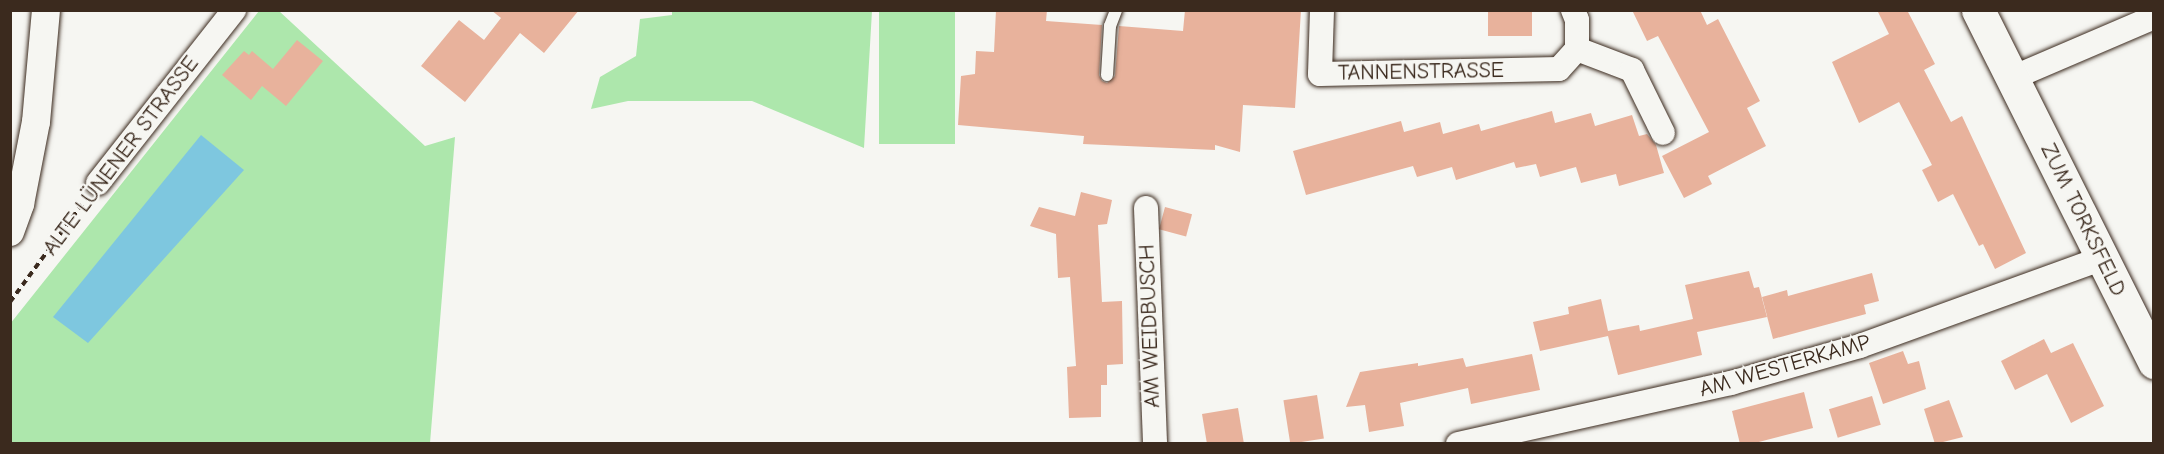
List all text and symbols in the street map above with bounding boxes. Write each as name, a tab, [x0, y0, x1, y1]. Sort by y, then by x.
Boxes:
street label: ALTE LÜNENER STRASSE	[38, 51, 204, 261]
street label: TANNENSTRASSE	[1338, 57, 1504, 87]
street label: ZUM TORKSFELD	[2035, 139, 2131, 301]
street label: AM WEIDBUSCH	[1134, 244, 1166, 408]
street label: AM WESTERKAMP	[1696, 329, 1874, 403]

